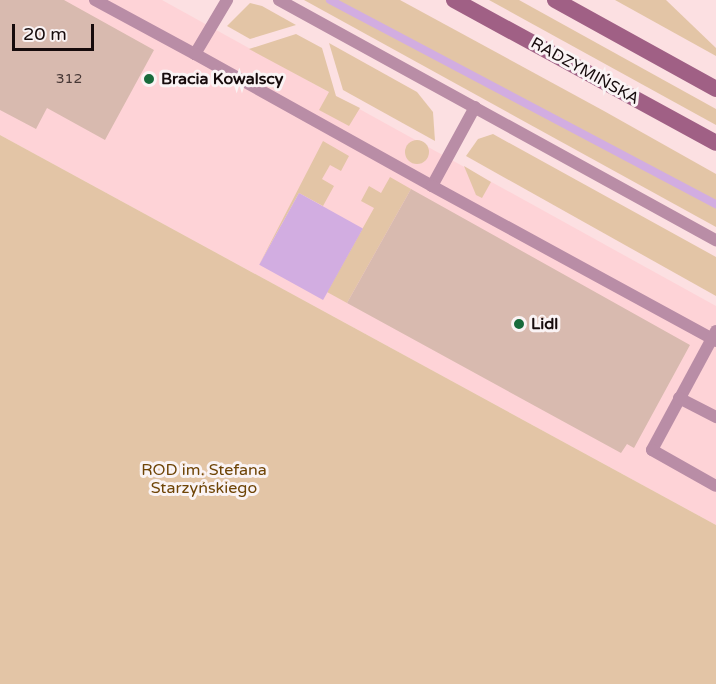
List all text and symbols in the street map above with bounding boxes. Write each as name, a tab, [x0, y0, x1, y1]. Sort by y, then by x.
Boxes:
scale bar	[15, 12, 98, 50]
text: 20 m	[23, 23, 67, 45]
street label: RADZYMIŃSKA	[528, 33, 642, 109]
place label: Bracia Kowalscy	[161, 69, 283, 89]
house number: 312	[56, 71, 82, 87]
marker: Bracia Kowalscy	[142, 72, 156, 86]
place label: Lidl	[531, 314, 558, 334]
marker: Lidl	[512, 317, 526, 331]
park label: ROD im. Stefana Starzyńskiego	[141, 460, 267, 498]

